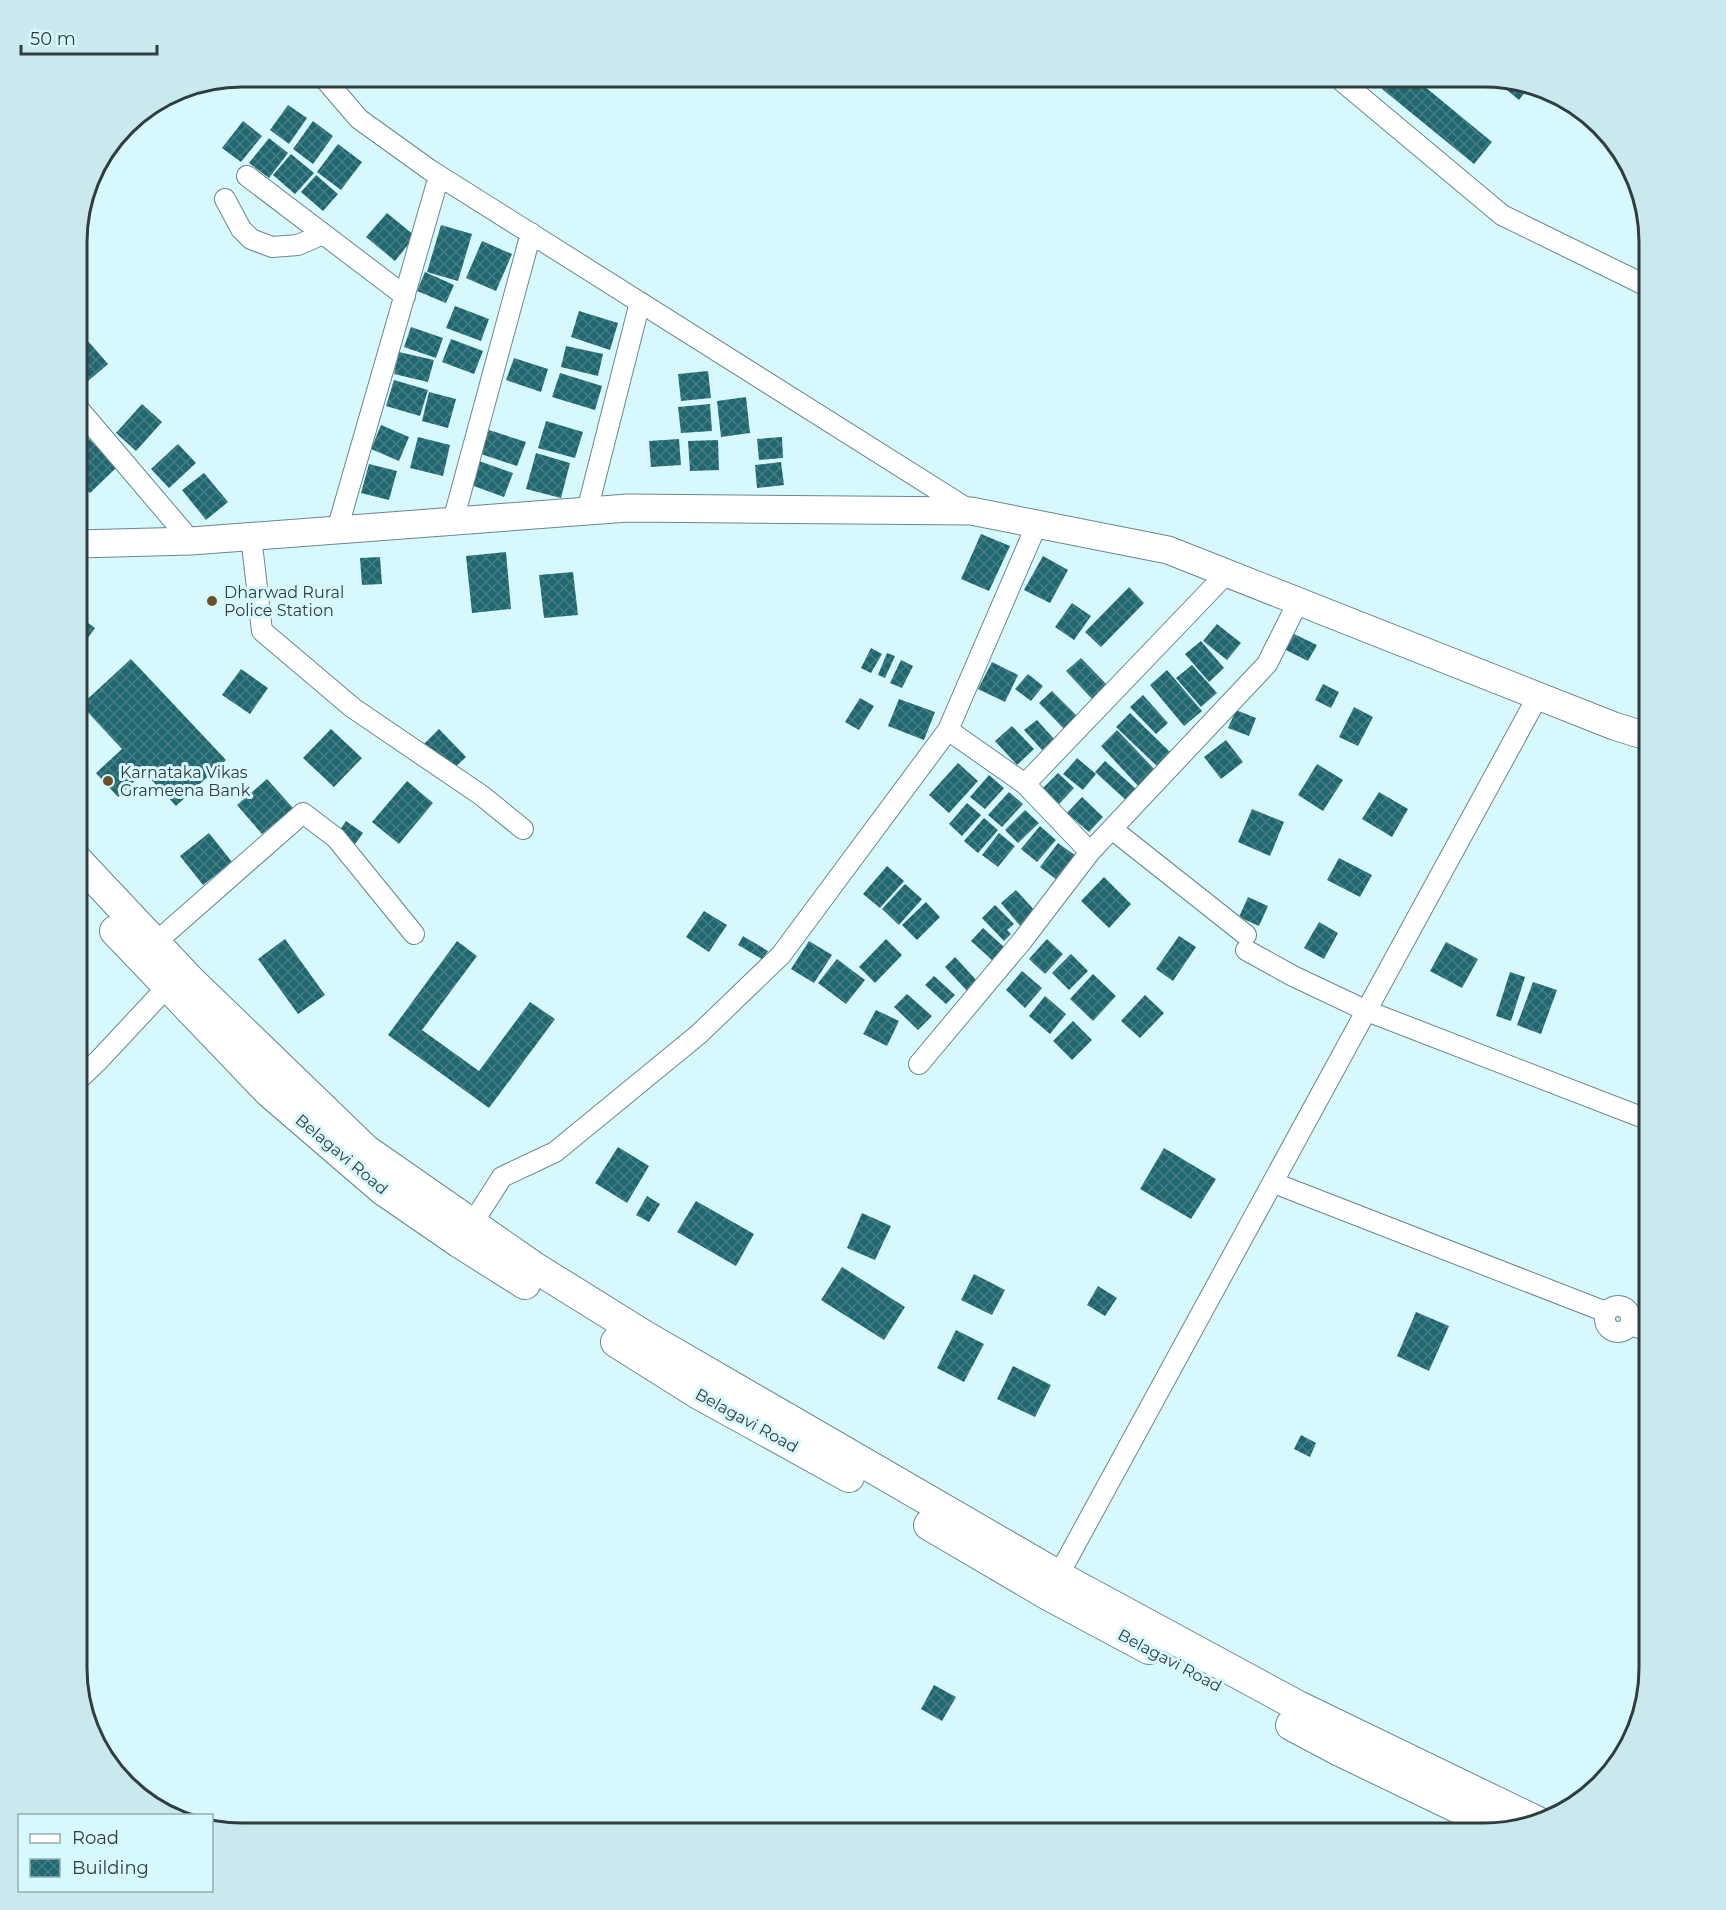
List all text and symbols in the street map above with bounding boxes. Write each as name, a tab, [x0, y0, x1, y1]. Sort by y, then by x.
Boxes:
scale bar	[21, 18, 158, 56]
text: 50 m	[30, 28, 76, 50]
place label: Dharwad Rural Police Station	[224, 583, 344, 620]
marker: Dharwad Rural Police Station	[205, 594, 219, 608]
place label: Karnataka Vikas Grameena Bank	[120, 763, 251, 800]
marker: Karnataka Vikas Grameena Bank	[101, 774, 115, 788]
street label: Belagavi Road	[292, 1110, 392, 1199]
street label: Belagavi Road	[692, 1384, 802, 1457]
street label: Belagavi Road	[1115, 1625, 1225, 1696]
legend	[18, 1814, 213, 1892]
text: Road	[72, 1827, 119, 1849]
text: Building	[72, 1857, 149, 1879]

